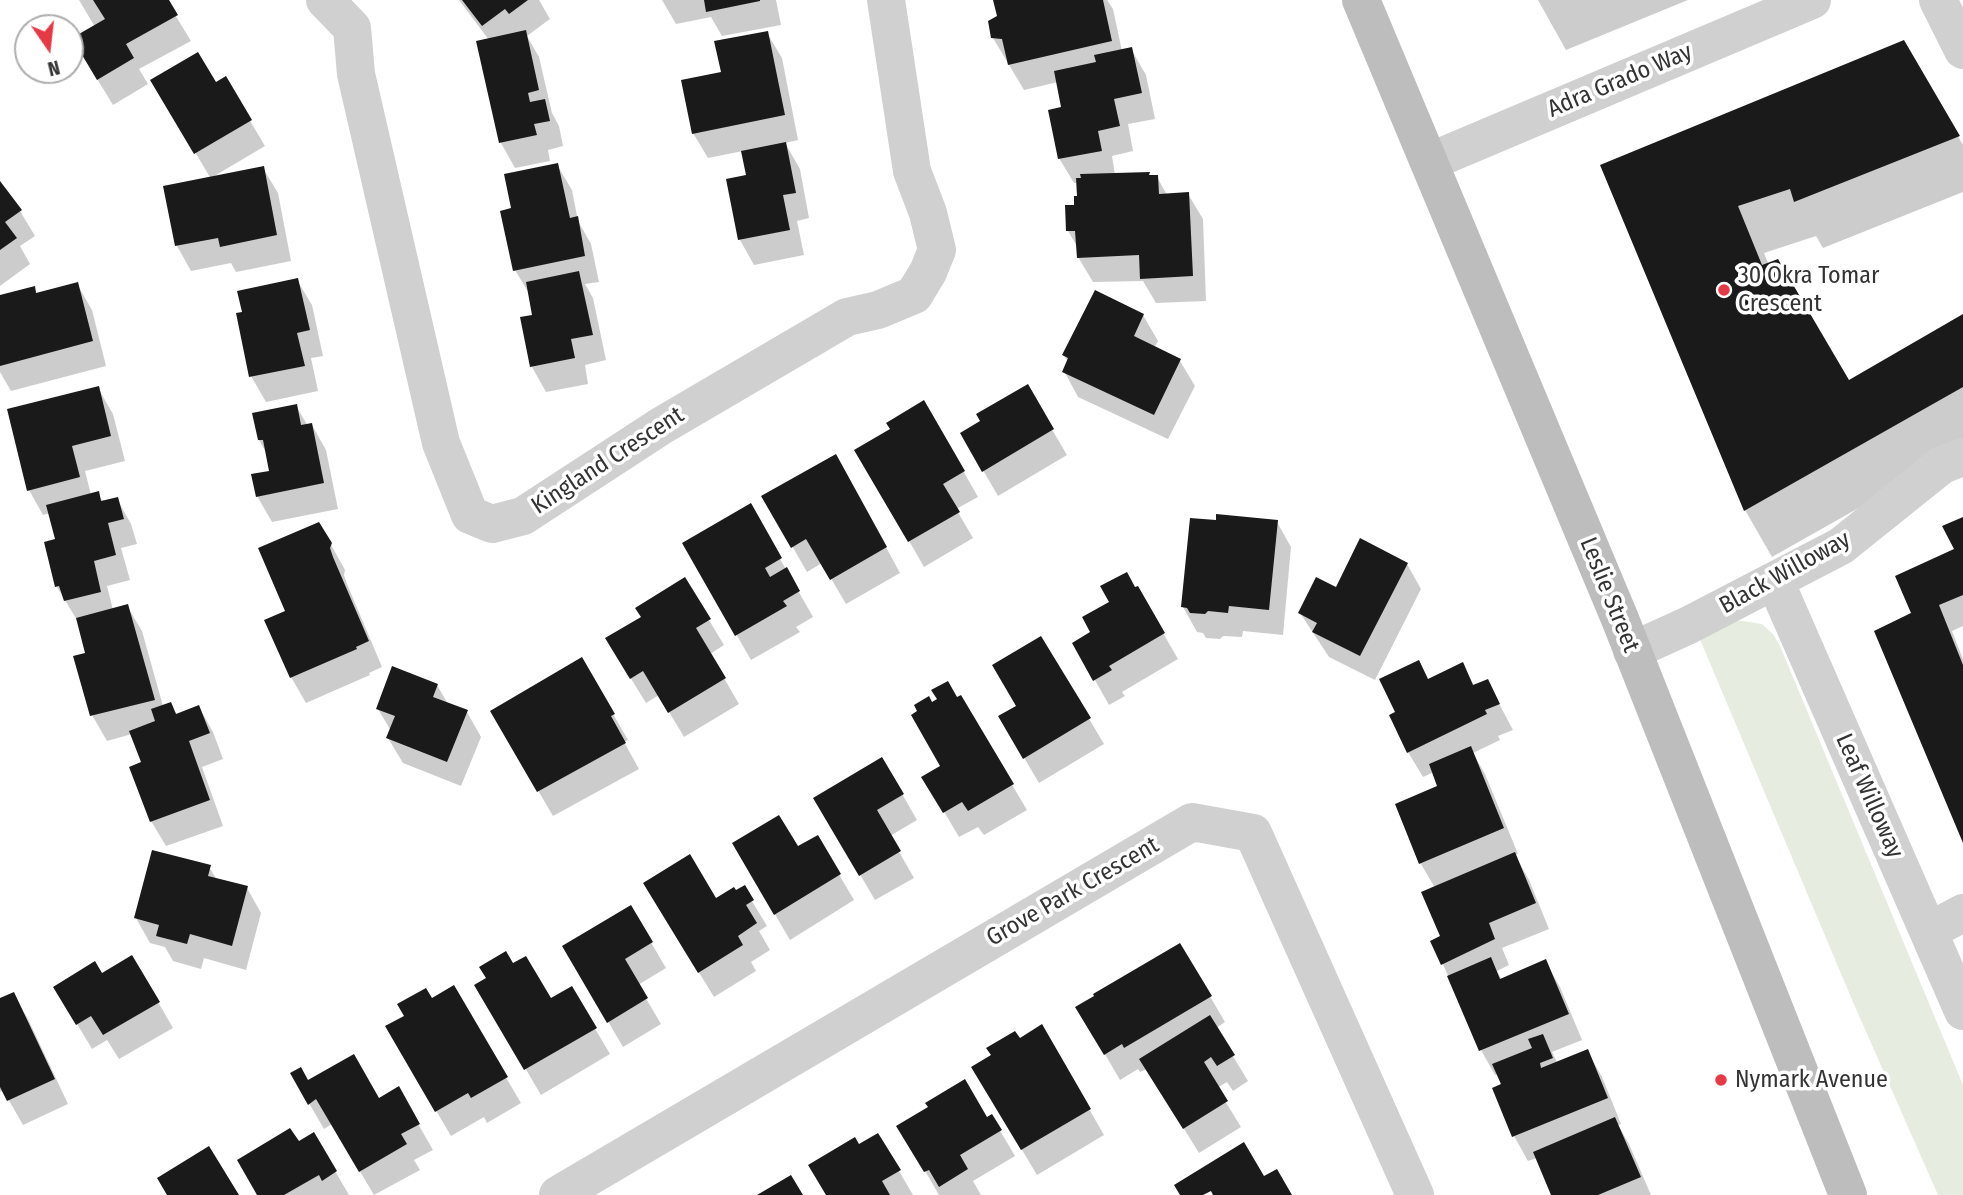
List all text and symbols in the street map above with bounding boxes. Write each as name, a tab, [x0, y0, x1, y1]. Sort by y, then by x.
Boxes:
north arrow	[14, 14, 84, 84]
street label: Adra Grado Way	[1543, 38, 1697, 124]
text: N	[45, 55, 62, 80]
place label: 30 Okra Tomar Crescent	[1738, 262, 1879, 318]
marker: 30 Okra Tomar Crescent	[1716, 282, 1732, 298]
street label: Kingland Crescent	[527, 401, 689, 521]
street label: Black Willoway	[1715, 525, 1855, 621]
street label: Leslie Street	[1573, 533, 1645, 657]
street label: Leaf Willoway	[1829, 729, 1909, 863]
street label: Grove Park Crescent	[982, 831, 1164, 953]
place label: Nymark Avenue	[1735, 1066, 1888, 1094]
marker: Nymark Avenue	[1713, 1072, 1729, 1088]

